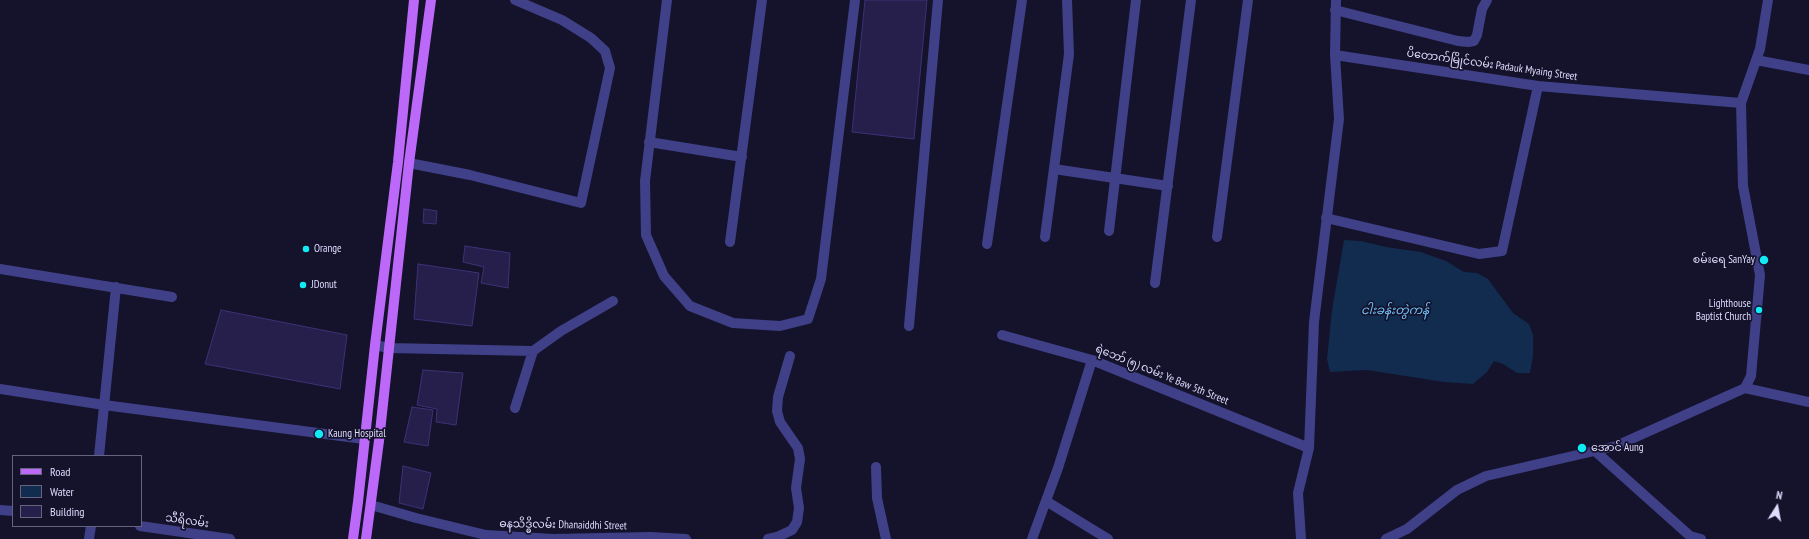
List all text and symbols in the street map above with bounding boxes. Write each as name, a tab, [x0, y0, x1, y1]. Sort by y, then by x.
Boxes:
street label: ပိတောက်မြိုင်လမ်း Padauk Myaing Street	[1406, 46, 1578, 84]
place label: Orange	[314, 242, 342, 256]
marker: Orange	[301, 244, 311, 254]
place label: စမ်းရေ SanYay	[1693, 253, 1755, 267]
marker: စမ်းရေ SanYay	[1758, 254, 1770, 266]
place label: JDonut	[311, 278, 337, 292]
marker: JDonut	[298, 280, 308, 290]
place label: Lighthouse Baptist Church	[1696, 297, 1751, 323]
water label: ငါးခန်းတွဲကန်	[1361, 304, 1429, 318]
marker: Lighthouse Baptist Church	[1754, 305, 1764, 315]
street label: ရဲဘော် (၅) လမ်း Ye Baw 5th Street	[1094, 342, 1230, 408]
place label: Kaung Hospital	[328, 427, 386, 441]
marker: Kaung Hospital	[313, 428, 325, 440]
place label: အောင် Aung	[1591, 441, 1644, 455]
marker: အောင် Aung	[1576, 442, 1588, 454]
legend	[12, 455, 142, 527]
text: Road	[50, 464, 70, 479]
text: Water	[50, 484, 74, 499]
north arrow	[1757, 487, 1797, 527]
text: N	[1775, 488, 1784, 503]
text: Building	[50, 504, 85, 519]
street label: သီရိလမ်း	[164, 511, 210, 531]
street label: ဓနသိဒ္ဓိလမ်း Dhanaiddhi Street	[499, 517, 627, 533]

